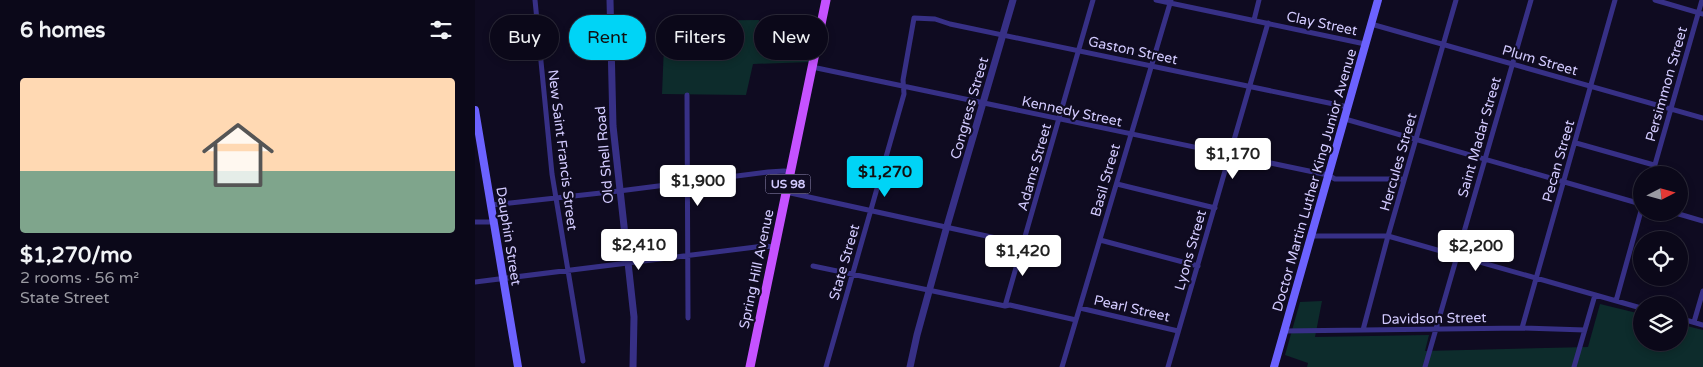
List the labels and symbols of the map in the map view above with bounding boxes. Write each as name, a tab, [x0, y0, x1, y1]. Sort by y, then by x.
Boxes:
street label: Clay Street	[1285, 8, 1360, 39]
street label: Persimmon Street	[1642, 24, 1691, 144]
street label: Gaston Street	[1087, 33, 1180, 68]
street label: Plum Street	[1500, 42, 1580, 80]
street label: Doctor Martin Luther King Junior Avenue	[1269, 47, 1360, 314]
street label: Congress Street	[947, 54, 992, 161]
street label: New Saint Francis Street	[544, 69, 581, 232]
street label: Saint Madar Street	[1454, 74, 1505, 199]
street label: Kennedy Street	[1020, 93, 1124, 131]
street label: Old Shell Road	[592, 105, 617, 204]
street label: Hercules Street	[1376, 111, 1421, 213]
street label: Pecan Street	[1539, 117, 1578, 204]
street label: Adams Street	[1014, 121, 1055, 213]
pin: $1,170	[1192, 138, 1274, 180]
street label: Basil Street	[1087, 141, 1124, 218]
pin: $1,270	[844, 156, 926, 198]
pin: $1,900	[657, 164, 739, 207]
north arrow	[1633, 166, 1687, 221]
road number: US 98	[765, 174, 811, 193]
street label: Dauphin Street	[492, 185, 525, 287]
street label: Lyons Street	[1171, 207, 1210, 292]
street label: Spring Hill Avenue	[736, 208, 777, 330]
street label: State Street	[826, 222, 864, 302]
pin: $2,410	[598, 228, 680, 271]
pin: $2,200	[1435, 230, 1517, 272]
pin: $1,420	[982, 234, 1064, 277]
street label: Pearl Street	[1092, 291, 1172, 326]
street label: Davidson Street	[1381, 309, 1487, 328]

